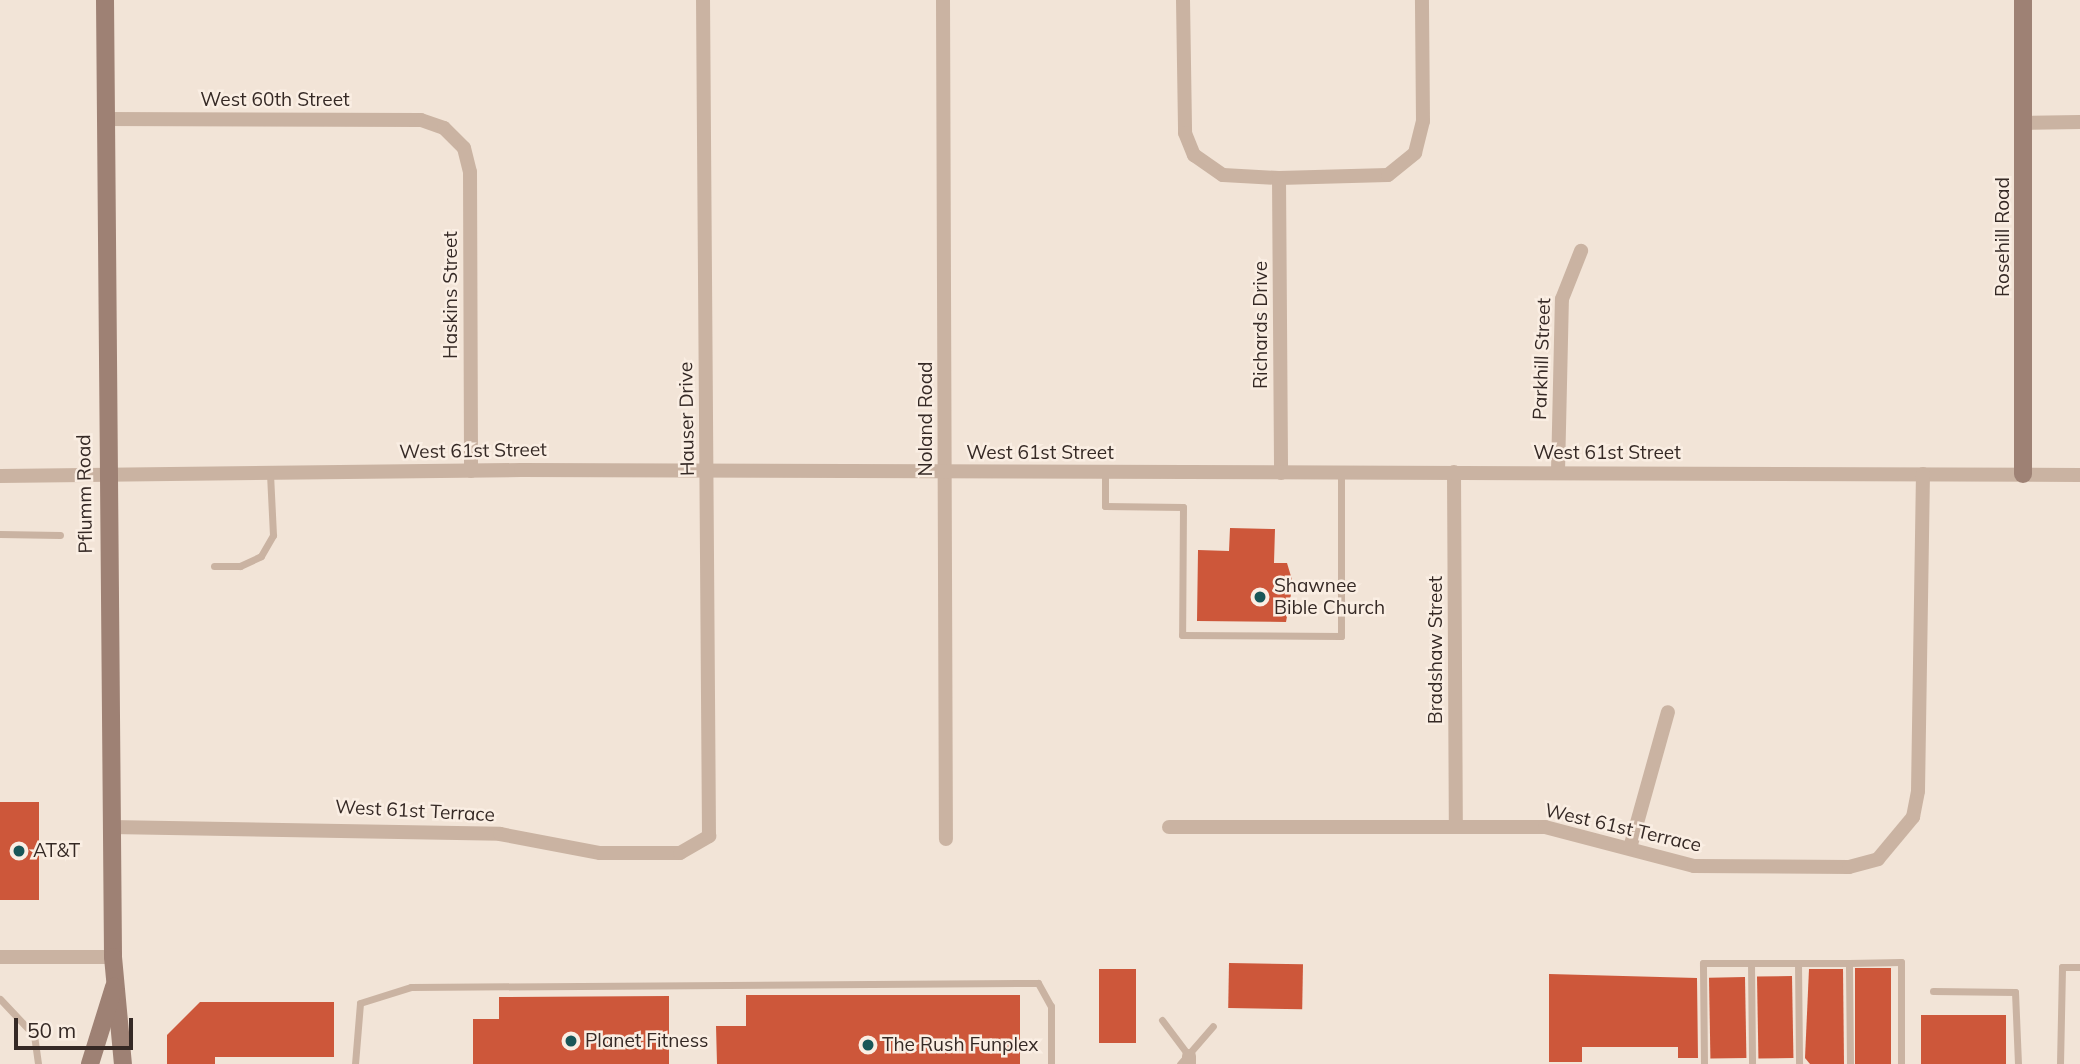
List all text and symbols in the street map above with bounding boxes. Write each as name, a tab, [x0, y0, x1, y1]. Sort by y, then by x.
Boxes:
street label: West 60th Street	[200, 89, 350, 111]
street label: Rosehill Road	[1992, 177, 2014, 297]
street label: Haskins Street	[440, 231, 462, 359]
street label: Richards Drive	[1250, 261, 1272, 389]
street label: Parkhill Street	[1528, 298, 1556, 420]
street label: Noland Road	[915, 361, 937, 477]
street label: Hauser Drive	[675, 362, 699, 476]
street label: Pflumm Road	[73, 434, 97, 554]
street label: West 61st Street	[399, 438, 547, 464]
street label: West 61st Street	[966, 442, 1114, 464]
street label: West 61st Street	[1533, 442, 1681, 464]
place label: Shawnee Bible Church	[1274, 575, 1385, 619]
street label: Bradshaw Street	[1425, 576, 1447, 724]
marker: Shawnee Bible Church	[1252, 589, 1268, 605]
street label: West 61st Terrace	[334, 795, 496, 827]
street label: West 61st Terrace	[1542, 799, 1704, 857]
place label: AT&T	[33, 840, 80, 862]
marker: AT&T	[11, 843, 27, 859]
scale bar	[18, 1004, 136, 1048]
text: 50 m	[27, 1017, 76, 1043]
place label: Planet Fitness	[585, 1030, 709, 1052]
marker: Planet Fitness	[563, 1033, 579, 1049]
place label: The Rush Funplex	[882, 1034, 1038, 1056]
marker: The Rush Funplex	[860, 1037, 876, 1053]

